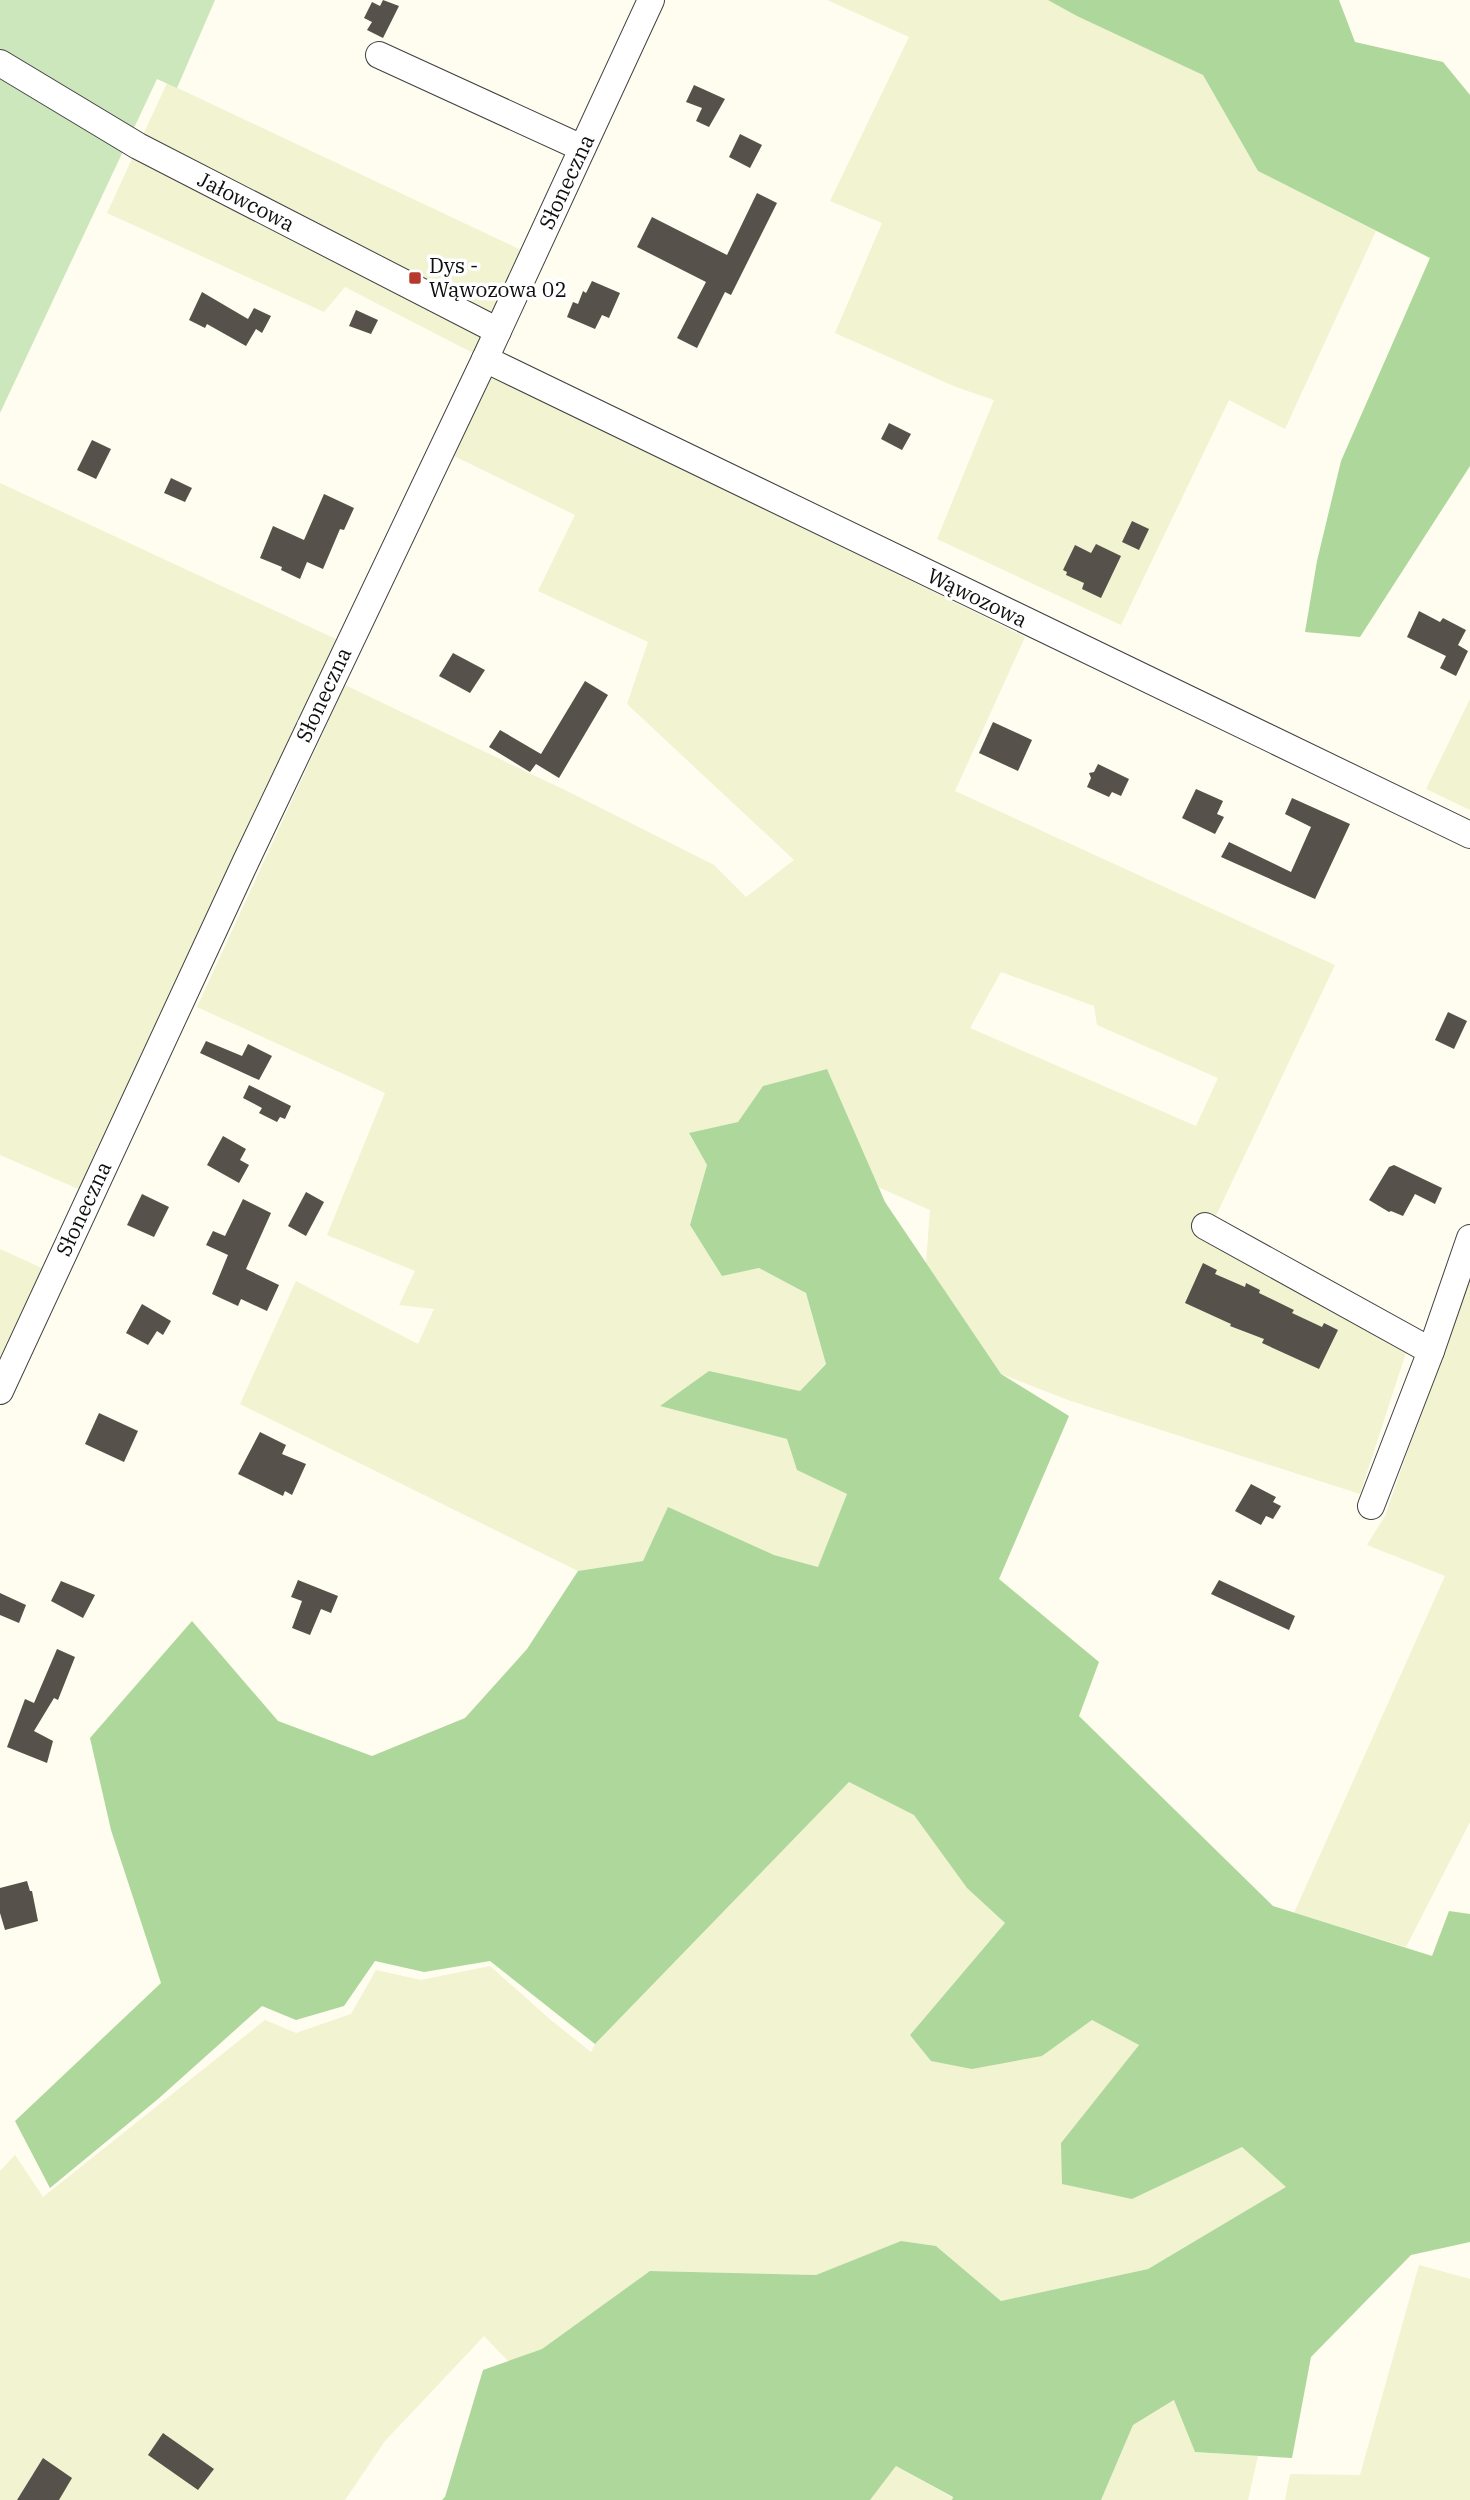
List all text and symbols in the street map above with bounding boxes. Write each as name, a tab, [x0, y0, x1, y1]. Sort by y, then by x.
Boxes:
street label: Słoneczna	[532, 130, 600, 234]
street label: Jałowcowa	[193, 165, 300, 237]
place label: Dys - Wąwozowa 02	[429, 251, 567, 303]
marker: Dys - Wąwozowa 02	[407, 270, 423, 286]
street label: Wąwozowa	[923, 561, 1032, 633]
street label: Słoneczna	[289, 643, 357, 747]
street label: Słoneczna	[49, 1157, 117, 1261]

